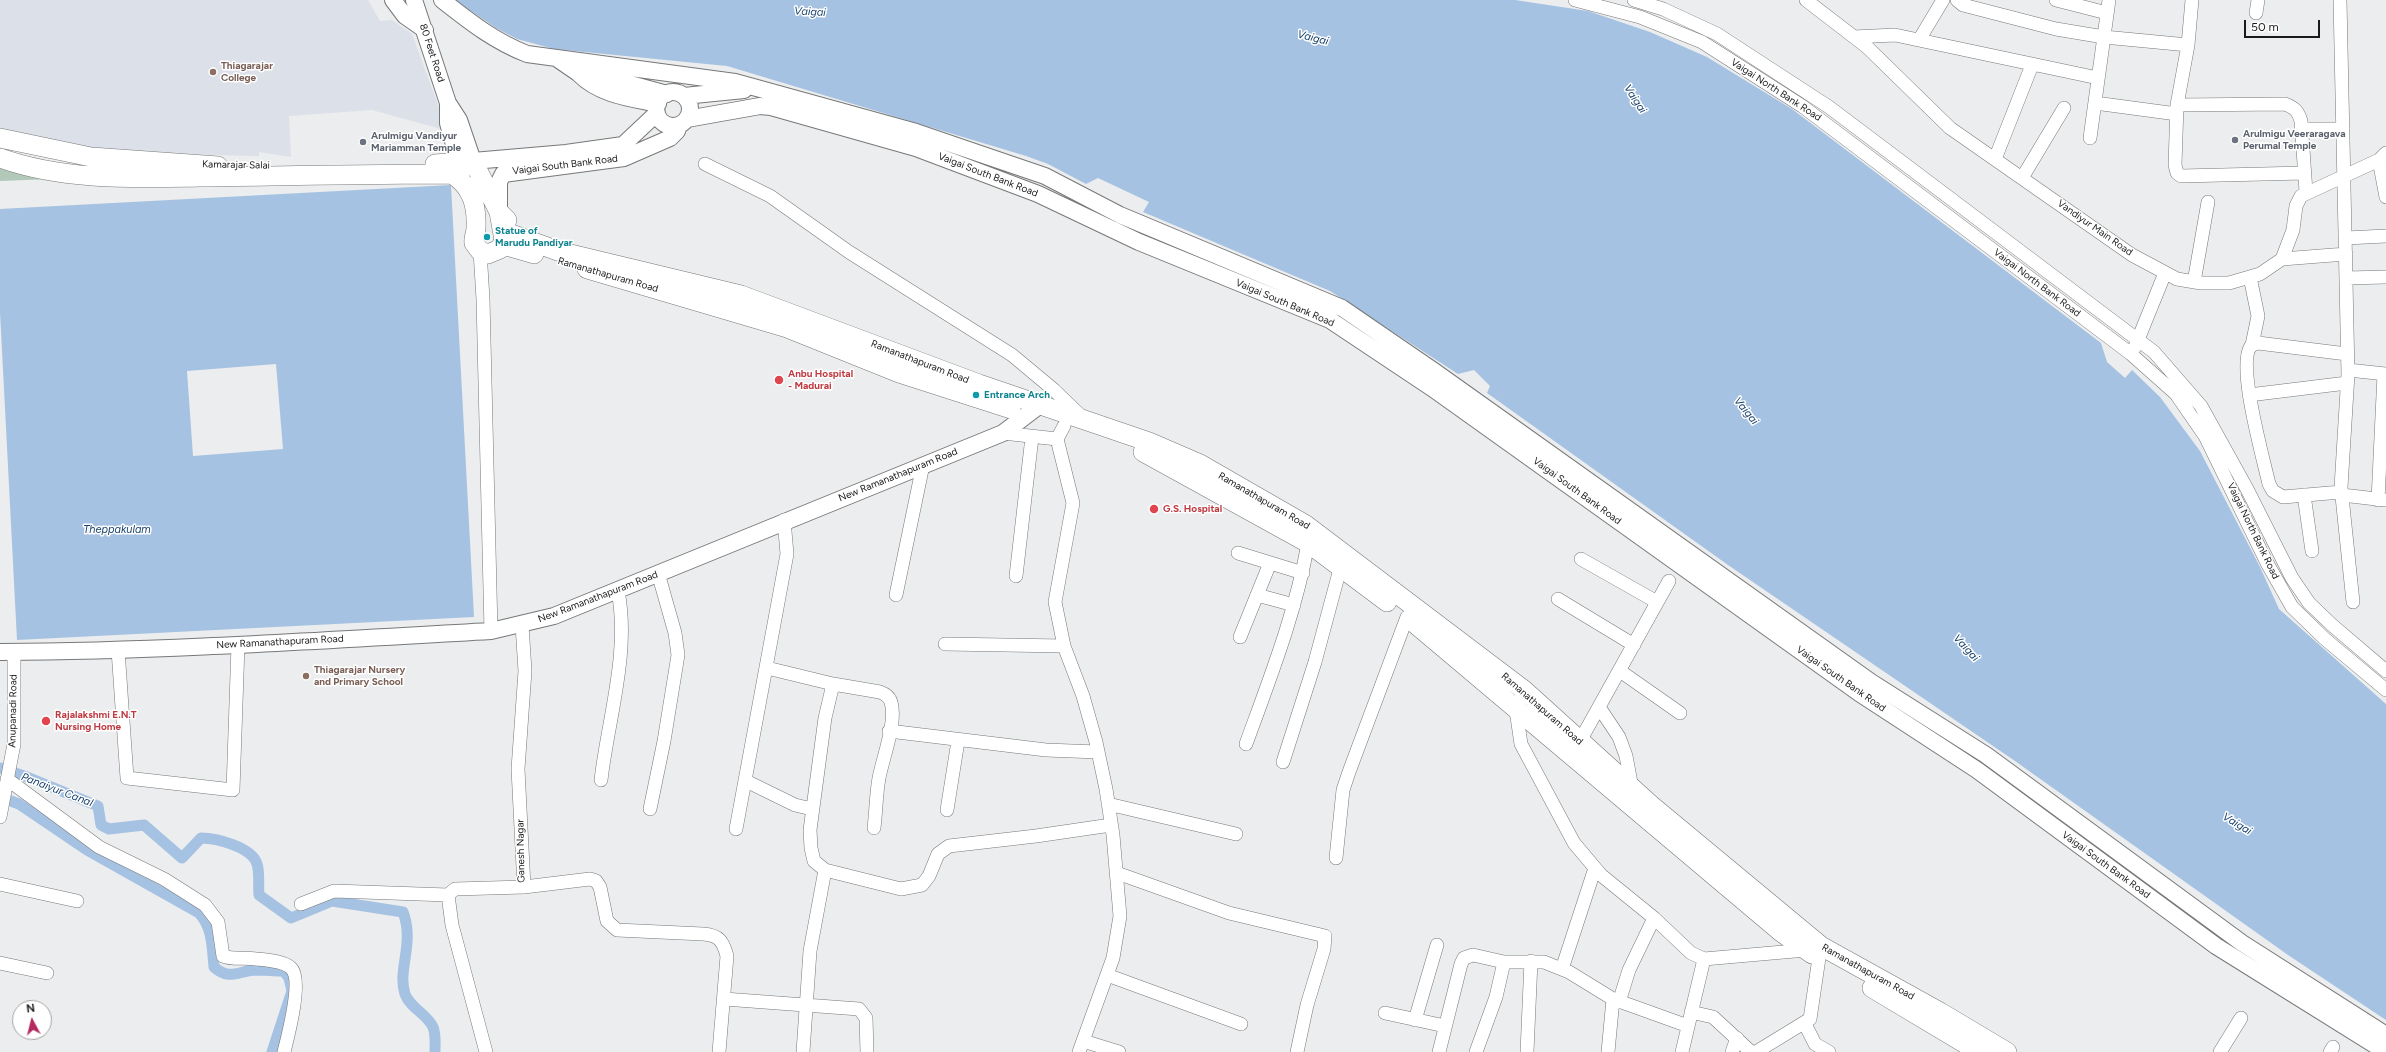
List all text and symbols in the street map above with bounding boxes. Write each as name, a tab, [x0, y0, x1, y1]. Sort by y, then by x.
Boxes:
water label: Vaigai	[794, 5, 826, 19]
scale bar	[2246, 12, 2322, 38]
text: 50 m	[2251, 20, 2279, 34]
street label: 80 Feet Road	[417, 22, 447, 84]
water label: Vaigai	[1296, 28, 1330, 48]
street label: Vaigai North Bank Road	[1728, 56, 1824, 124]
place label: Thiagarajar College	[221, 60, 273, 84]
marker: Thiagarajar College	[208, 67, 218, 77]
water label: Vaigai	[1621, 82, 1649, 116]
place label: Arulmigu Veeraragava Perumal Temple	[2243, 128, 2346, 152]
place label: Arulmigu Vandiyur Mariamman Temple	[371, 130, 461, 154]
marker: Arulmigu Veeraragava Perumal Temple	[2230, 135, 2240, 145]
marker: Arulmigu Vandiyur Mariamman Temple	[358, 137, 368, 147]
street label: Vaigai South Bank Road	[936, 150, 1040, 200]
street label: Vaigai South Bank Road	[512, 153, 618, 177]
street label: Kamarajar Salai	[202, 158, 270, 172]
street label: Vandiyur Main Road	[2055, 198, 2135, 258]
place label: Statue of Marudu Pandiyar	[495, 225, 573, 248]
marker: Statue of Marudu Pandiyar	[482, 232, 492, 242]
street label: Vaigai North Bank Road	[1991, 246, 2083, 320]
street label: Ramanathapuram Road	[556, 255, 660, 295]
street label: Vaigai South Bank Road	[1234, 277, 1336, 329]
street label: Ramanathapuram Road	[869, 338, 971, 386]
place label: Anbu Hospital - Madurai	[788, 368, 853, 392]
marker: Anbu Hospital - Madurai	[773, 374, 785, 386]
place label: Entrance Arch	[984, 389, 1050, 401]
marker: Entrance Arch	[971, 390, 981, 400]
water label: Vaigai	[1731, 395, 1761, 427]
street label: New Ramanathapuram Road	[837, 446, 959, 504]
street label: Vaigai South Bank Road	[1531, 455, 1623, 527]
street label: Ramanathapuram Road	[1216, 470, 1312, 532]
street label: Vaigai North Bank Road	[2224, 481, 2282, 581]
marker: G.S. Hospital	[1148, 503, 1160, 515]
place label: G.S. Hospital	[1163, 503, 1222, 515]
water label: Theppakulam	[83, 523, 151, 537]
street label: New Ramanathapuram Road	[536, 569, 660, 625]
water label: Vaigai	[1950, 632, 1982, 664]
street label: New Ramanathapuram Road	[216, 633, 344, 651]
street label: Vaigai South Bank Road	[1794, 644, 1888, 714]
place label: Thiagarajar Nursery and Primary School	[314, 664, 405, 688]
street label: Ramanathapuram Road	[1499, 670, 1585, 748]
marker: Thiagarajar Nursery and Primary School	[301, 671, 311, 681]
street label: Anupanadi Road	[6, 674, 20, 748]
place label: Rajalakshmi E.N.T Nursing Home	[55, 709, 137, 732]
marker: Rajalakshmi E.N.T Nursing Home	[40, 715, 52, 727]
water label: Panaiyur Canal	[19, 770, 95, 810]
water label: Vaigai	[2220, 810, 2254, 838]
street label: Ganesh Nagar	[514, 819, 528, 883]
street label: Vaigai South Bank Road	[2060, 829, 2152, 901]
street label: Ramanathapuram Road	[1820, 942, 1916, 1002]
north arrow	[12, 1000, 52, 1040]
text: N	[26, 1002, 36, 1016]

